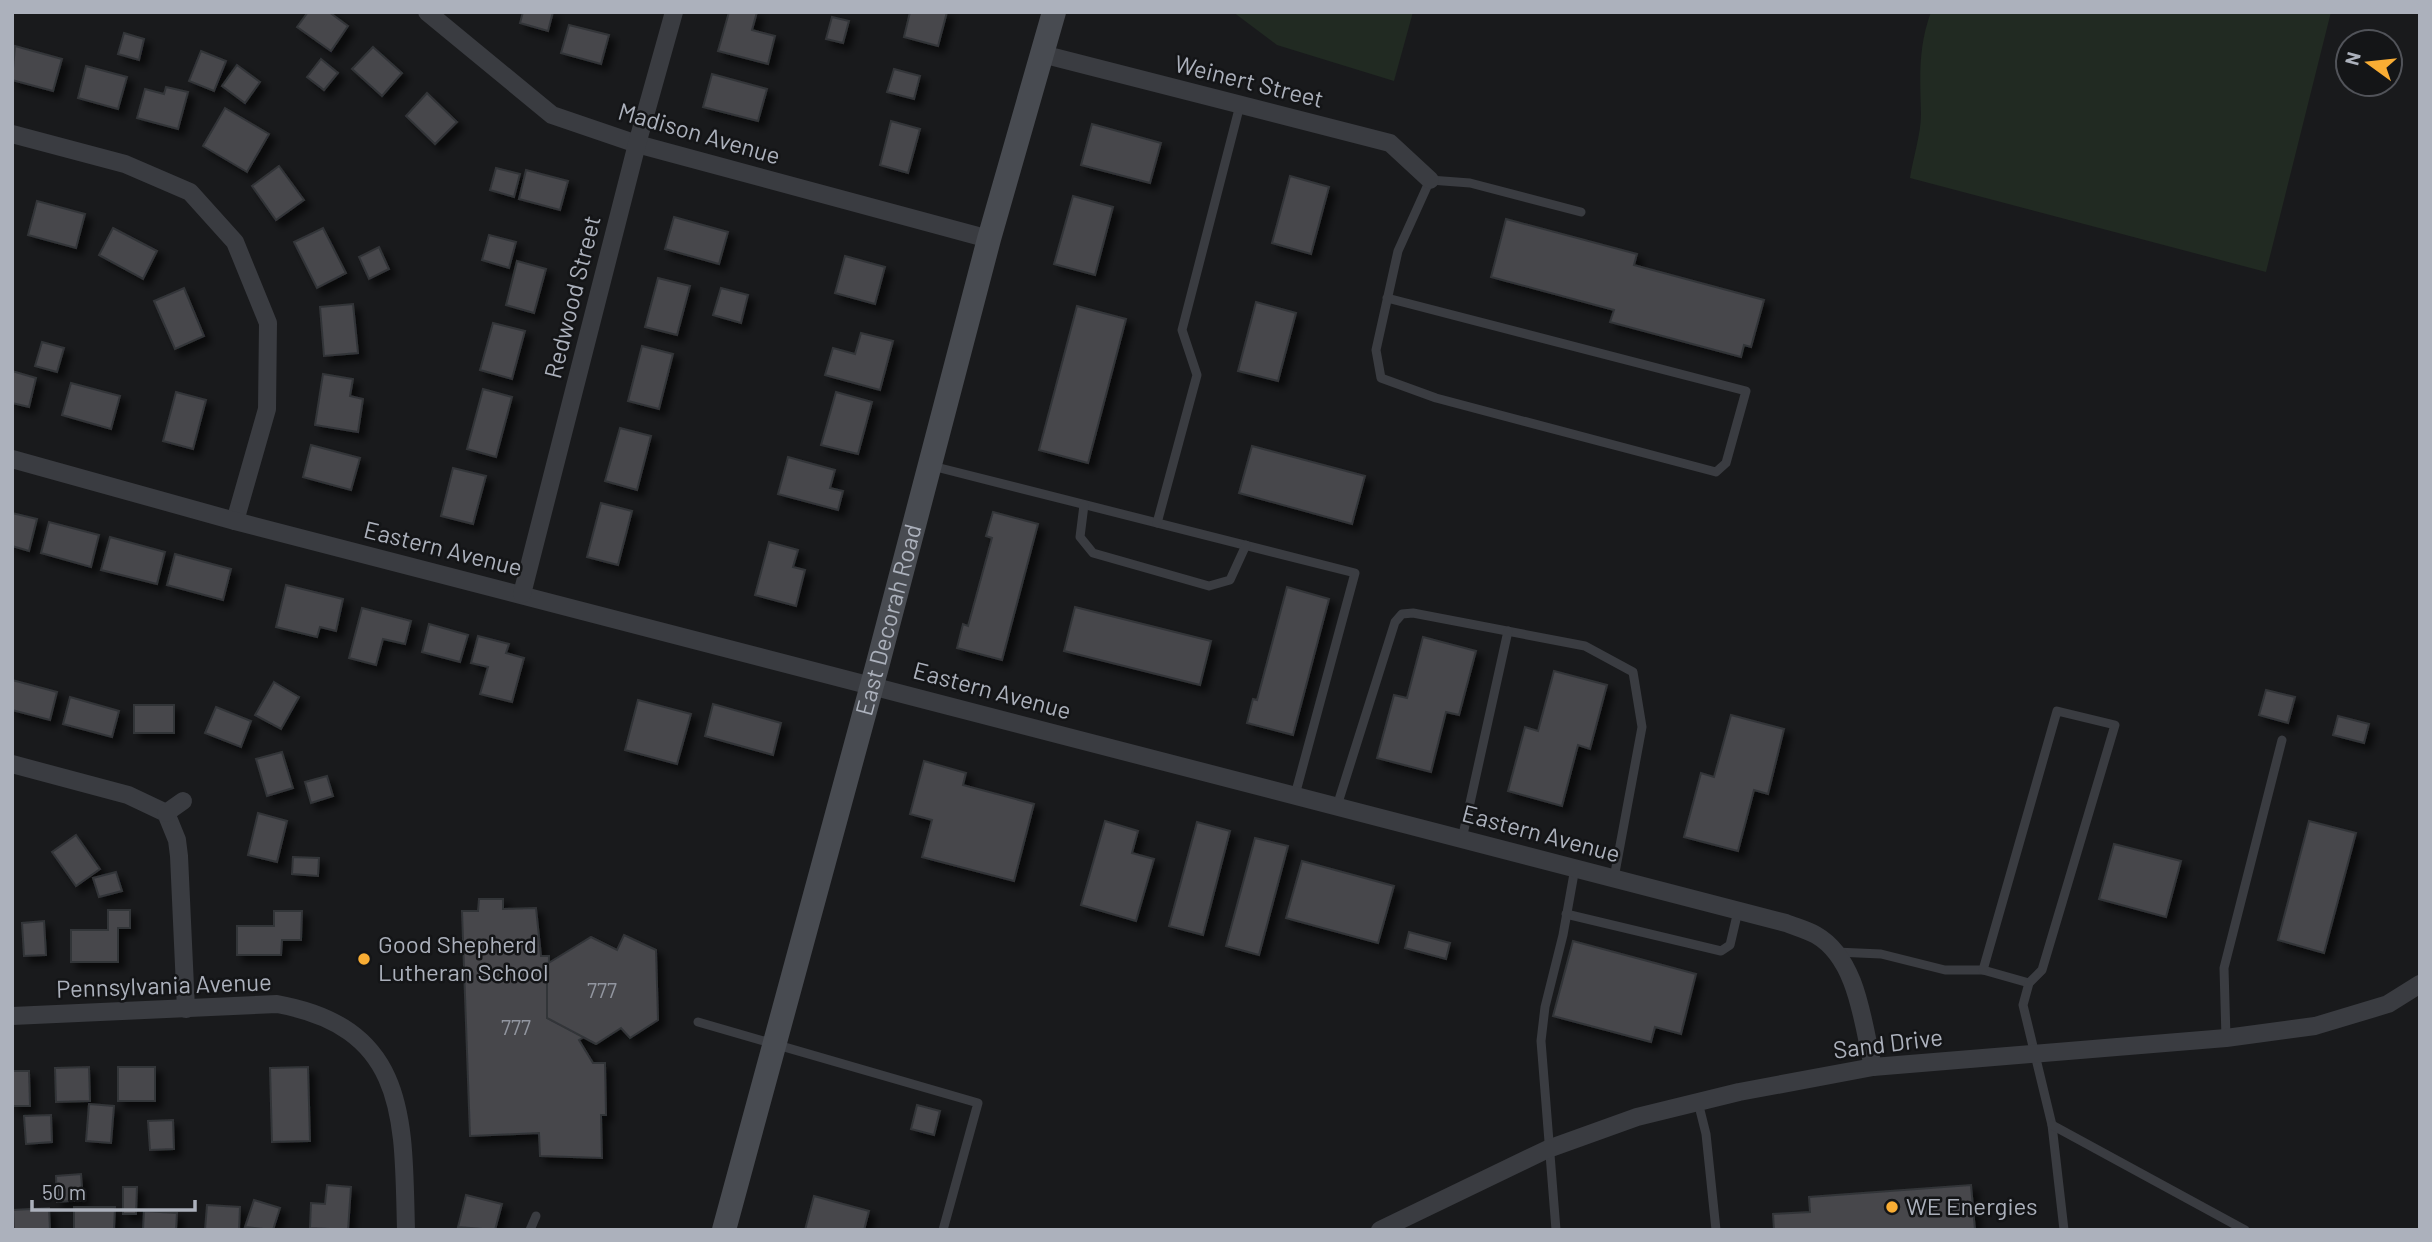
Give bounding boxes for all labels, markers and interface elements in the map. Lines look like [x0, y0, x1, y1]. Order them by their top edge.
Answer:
north arrow [2334, 28, 2404, 98]
street label: Weinert Street [1172, 48, 1327, 113]
text: N [2339, 49, 2365, 68]
street label: Madison Avenue [615, 96, 784, 170]
street label: Redwood Street [537, 212, 606, 381]
street label: Eastern Avenue [361, 514, 526, 581]
street label: East Decorah Road [848, 521, 927, 718]
street label: Eastern Avenue [910, 655, 1074, 725]
street label: Eastern Avenue [1459, 798, 1623, 868]
place label: Good Shepherd Lutheran School [378, 929, 548, 986]
marker: Good Shepherd Lutheran School [356, 951, 372, 967]
street label: Pennsylvania Avenue [56, 966, 272, 1003]
house number: 777 [587, 977, 617, 1002]
house number: 777 [501, 1014, 531, 1039]
street label: Sand Drive [1831, 1021, 1944, 1064]
scale bar [32, 1168, 194, 1212]
text: 50 m [42, 1179, 86, 1204]
place label: WE Energies [1906, 1191, 2038, 1220]
marker: WE Energies [1884, 1199, 1900, 1215]

